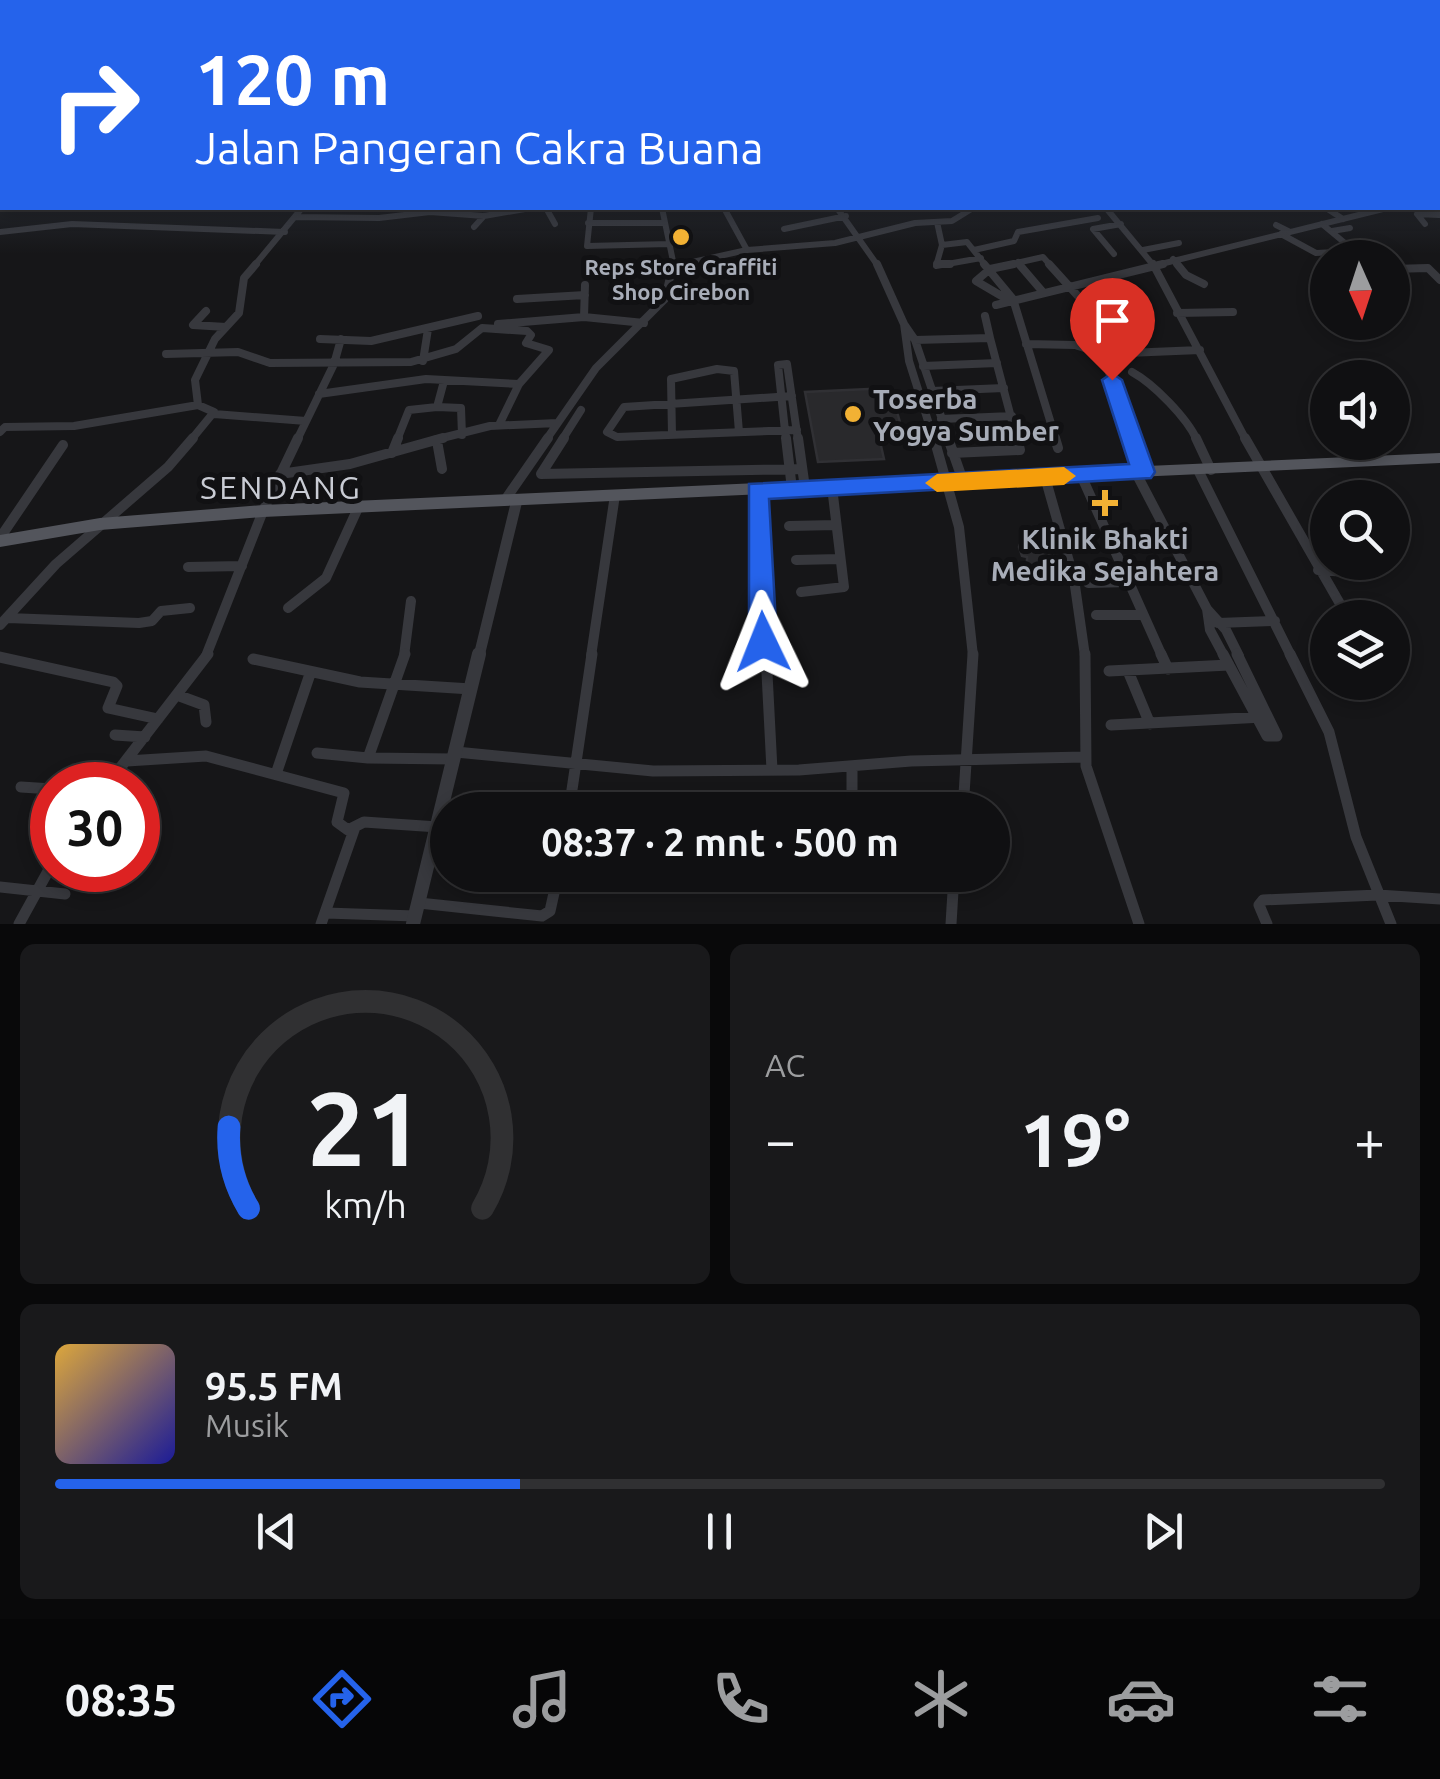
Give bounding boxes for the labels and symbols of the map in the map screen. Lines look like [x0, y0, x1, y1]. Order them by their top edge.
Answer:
marker: Reps Store Graffiti Shop Cirebon [670, 226, 692, 248]
north arrow [1310, 240, 1410, 340]
place label: Reps Store Graffiti Shop Cirebon [585, 254, 777, 304]
pin [1070, 278, 1155, 381]
place label: Toserba Yogya Sumber [873, 383, 1060, 446]
marker: Toserba Yogya Sumber [842, 403, 864, 425]
district label: SENDANG [200, 469, 362, 505]
marker: Klinik Bhakti Medika Sejahtera [1092, 490, 1118, 516]
place label: Klinik Bhakti Medika Sejahtera [991, 523, 1219, 586]
position arrow [711, 590, 815, 694]
speed limit sign: 30 [30, 762, 160, 892]

